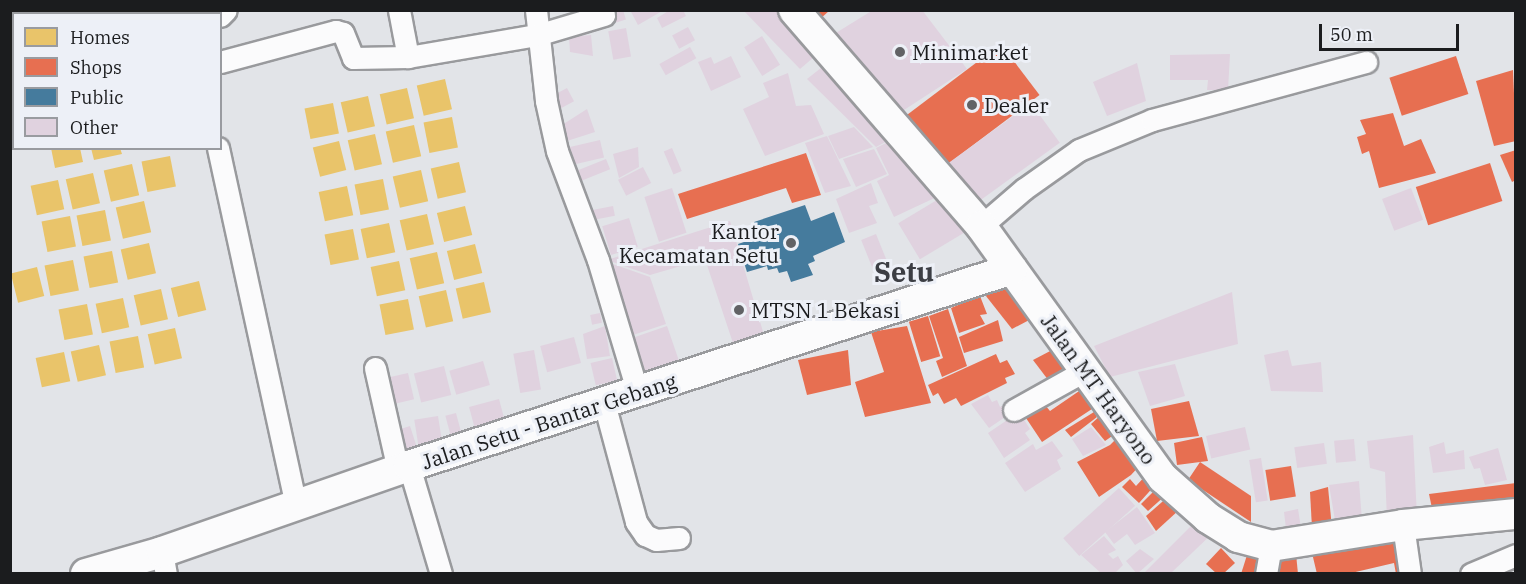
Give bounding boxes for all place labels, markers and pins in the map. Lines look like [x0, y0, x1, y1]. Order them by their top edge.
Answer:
place label: Minimarket [912, 39, 1028, 65]
marker: Minimarket [893, 45, 907, 59]
place label: Dealer [984, 92, 1049, 118]
marker: Dealer [965, 98, 979, 112]
place label: Kantor Kecamatan Setu [619, 218, 779, 268]
marker: Kantor Kecamatan Setu [784, 236, 798, 250]
place label: MTSN 1 Bekasi [751, 297, 900, 323]
marker: MTSN 1 Bekasi [732, 303, 746, 317]

